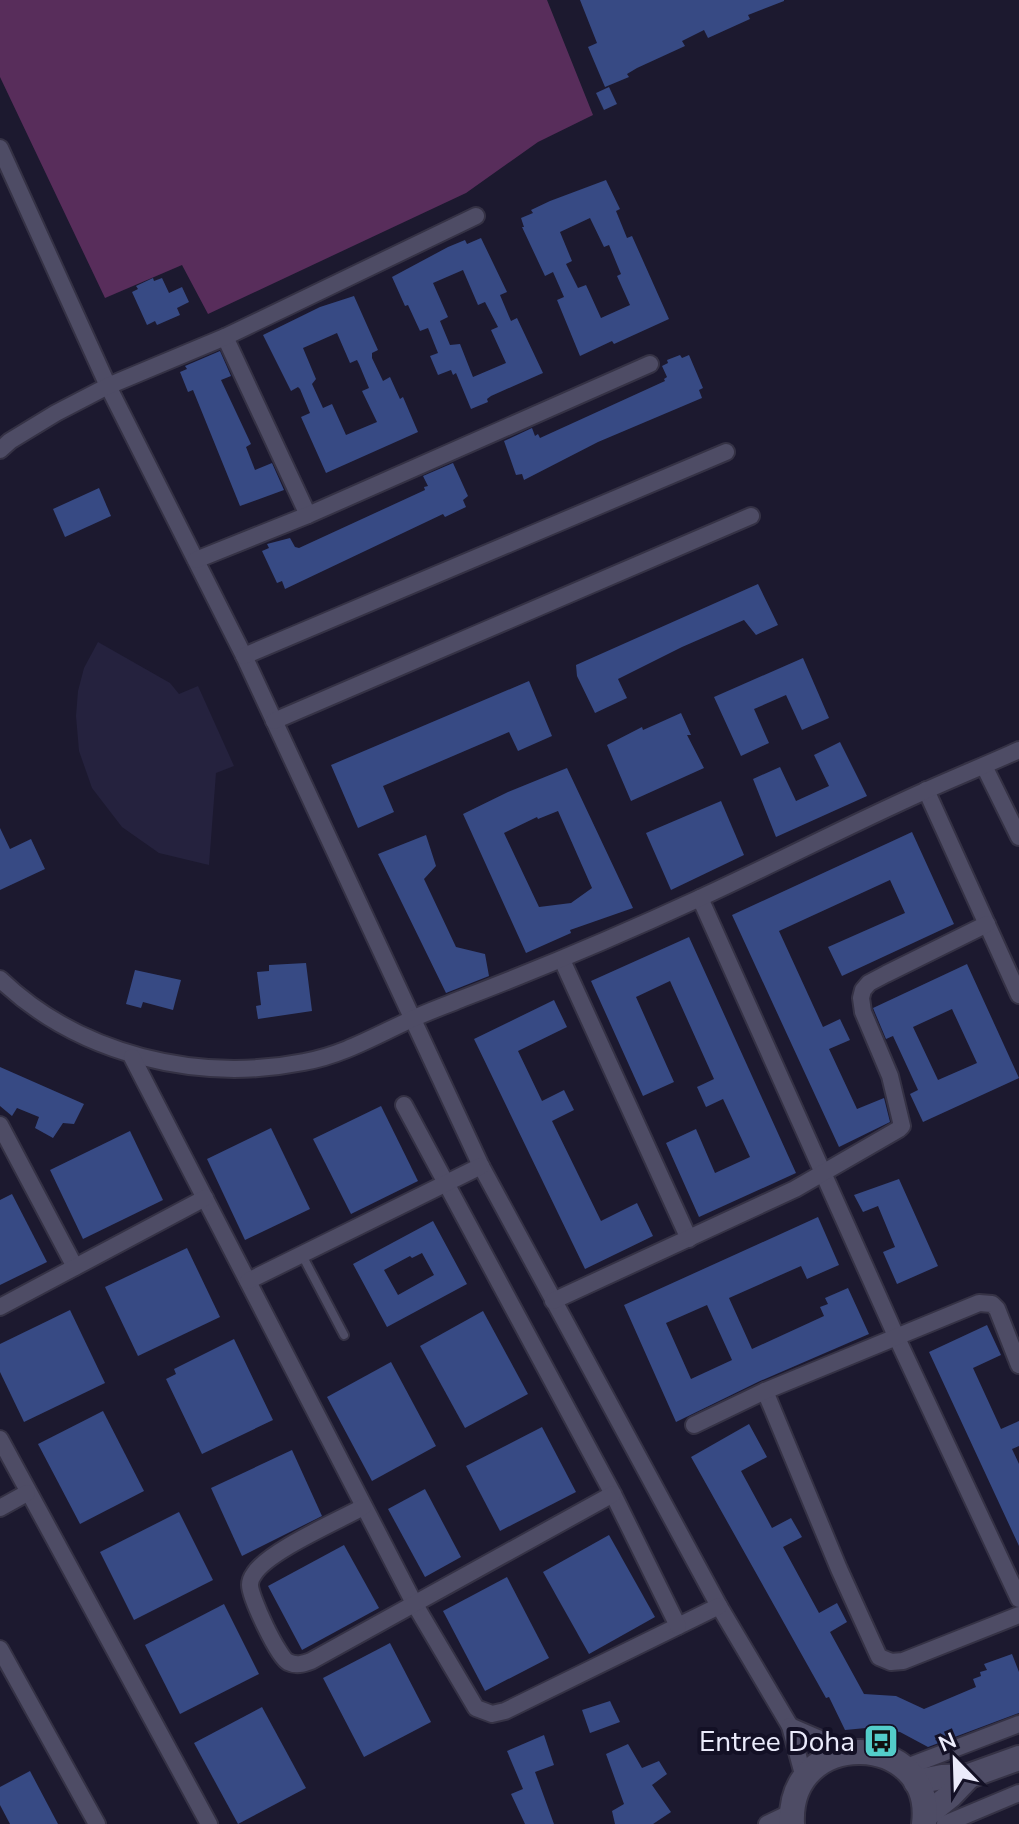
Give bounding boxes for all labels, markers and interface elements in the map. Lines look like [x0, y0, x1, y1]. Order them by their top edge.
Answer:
north arrow [915, 1720, 995, 1800]
bus stop icon: Entree Doha [862, 1722, 900, 1760]
place label: Entree Doha [699, 1723, 855, 1761]
text: N [934, 1725, 961, 1760]

